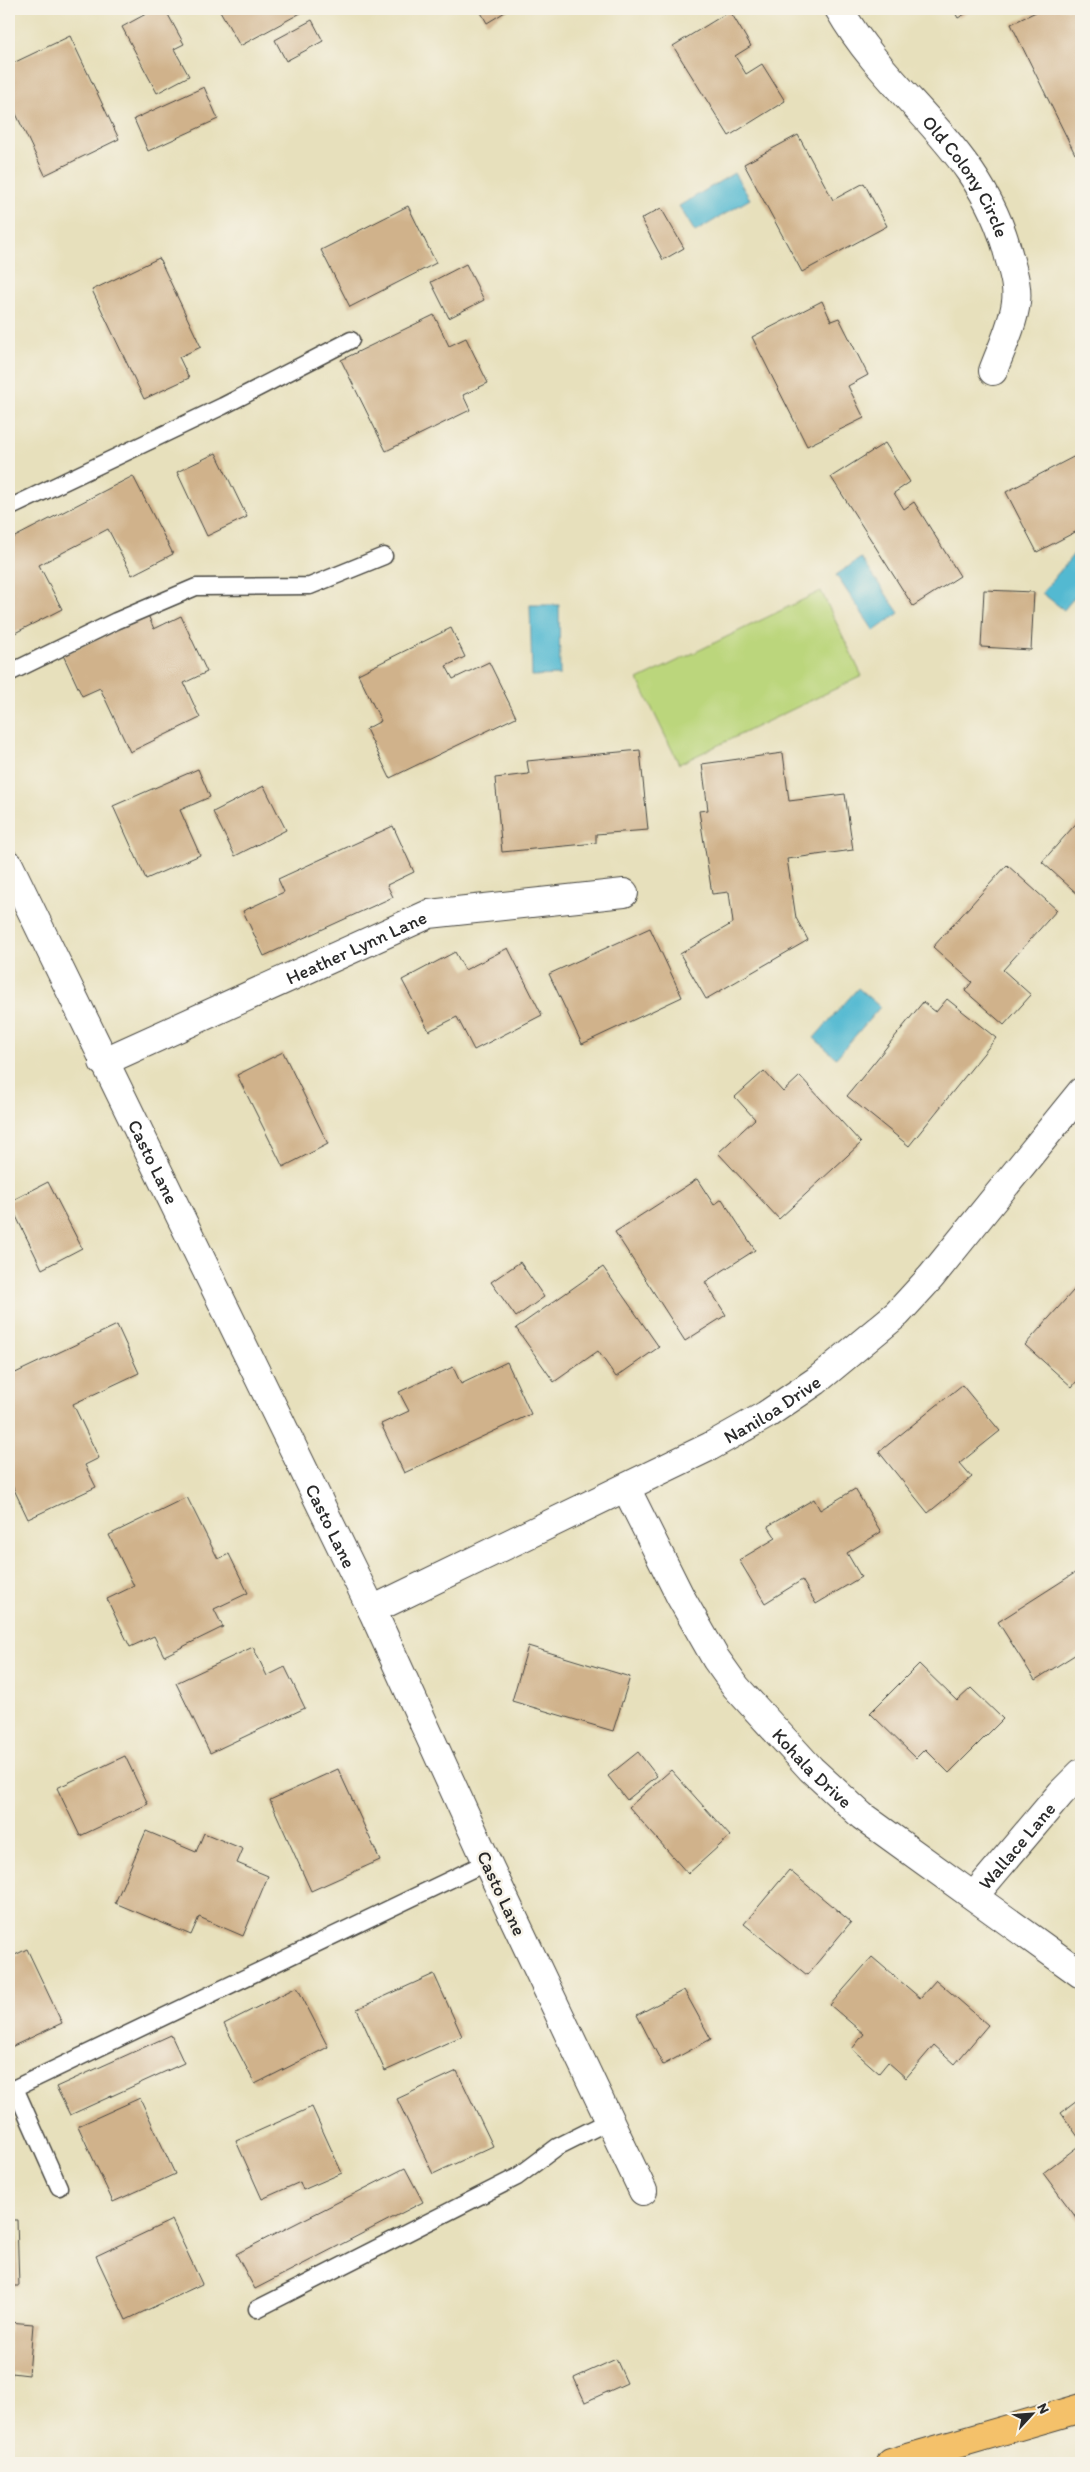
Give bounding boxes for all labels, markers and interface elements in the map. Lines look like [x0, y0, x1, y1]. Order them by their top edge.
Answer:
street label: Old Colony Circle [917, 110, 1014, 241]
street label: Heather Lynn Lane [282, 906, 430, 989]
street label: Casto Lane [123, 1116, 183, 1208]
street label: Naniloa Drive [720, 1370, 825, 1449]
street label: Casto Lane [300, 1480, 361, 1572]
street label: Kohala Drive [767, 1723, 857, 1813]
street label: Wallace Lane [974, 1798, 1060, 1894]
street label: Casto Lane [472, 1847, 531, 1939]
north arrow [1008, 2390, 1058, 2440]
text: N [1034, 2401, 1053, 2416]

